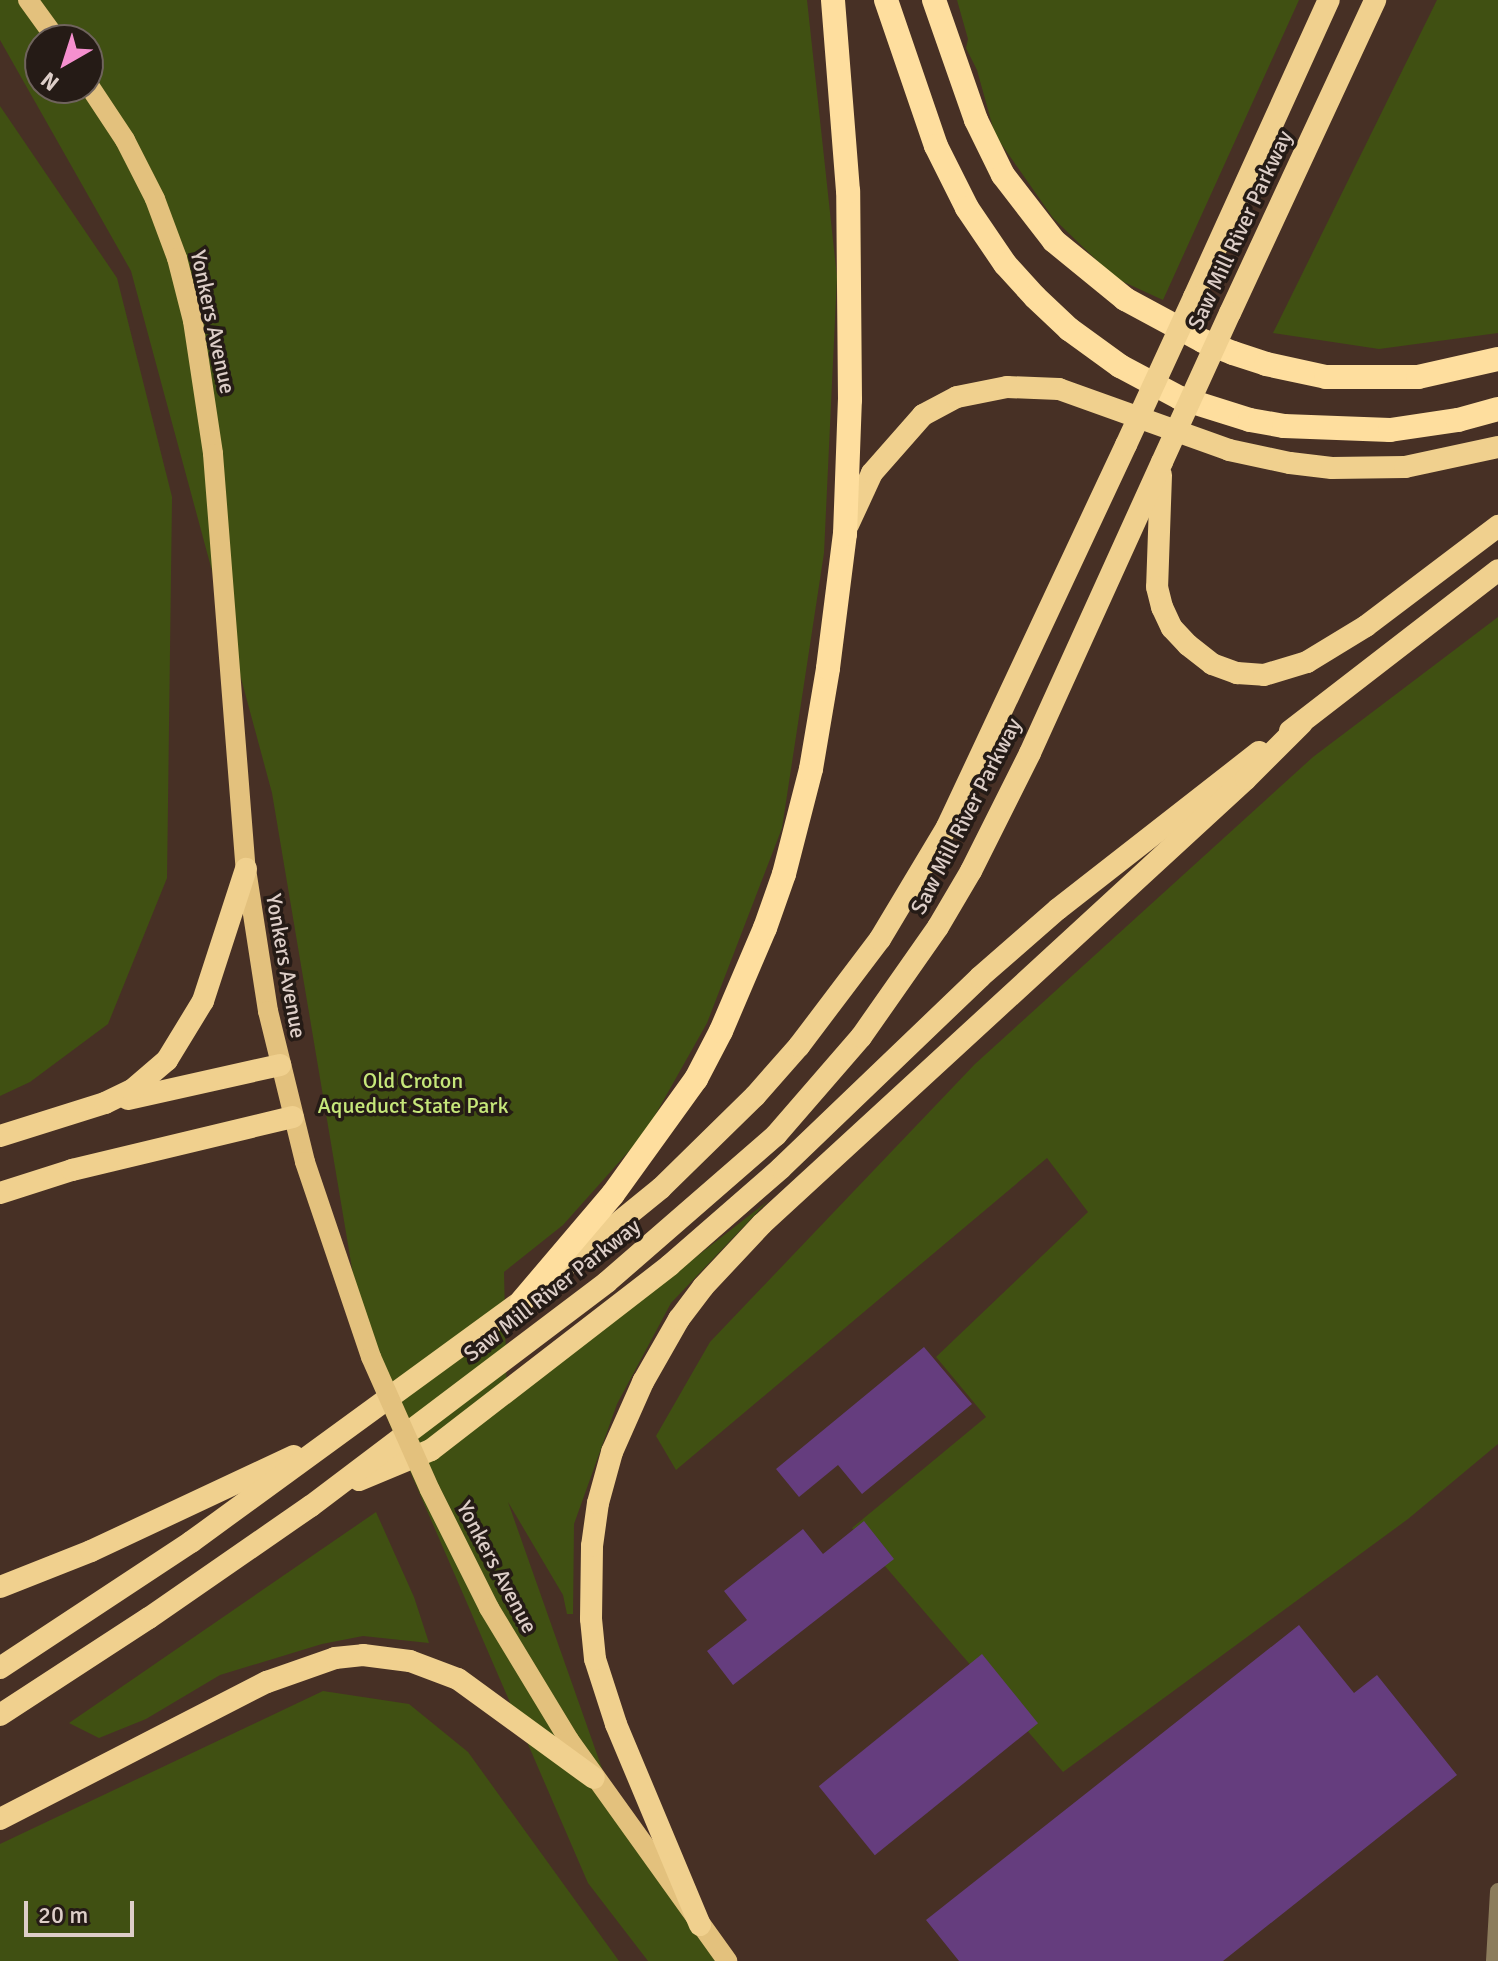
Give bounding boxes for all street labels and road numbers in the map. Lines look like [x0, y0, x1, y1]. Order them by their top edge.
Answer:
street label: Saw Mill River Parkway [1182, 126, 1298, 334]
street label: Yonkers Avenue [185, 248, 241, 396]
street label: Saw Mill River Parkway [905, 713, 1027, 919]
street label: Yonkers Avenue [260, 892, 312, 1040]
street label: Saw Mill River Parkway [458, 1213, 646, 1367]
street label: Yonkers Avenue [451, 1496, 543, 1638]

